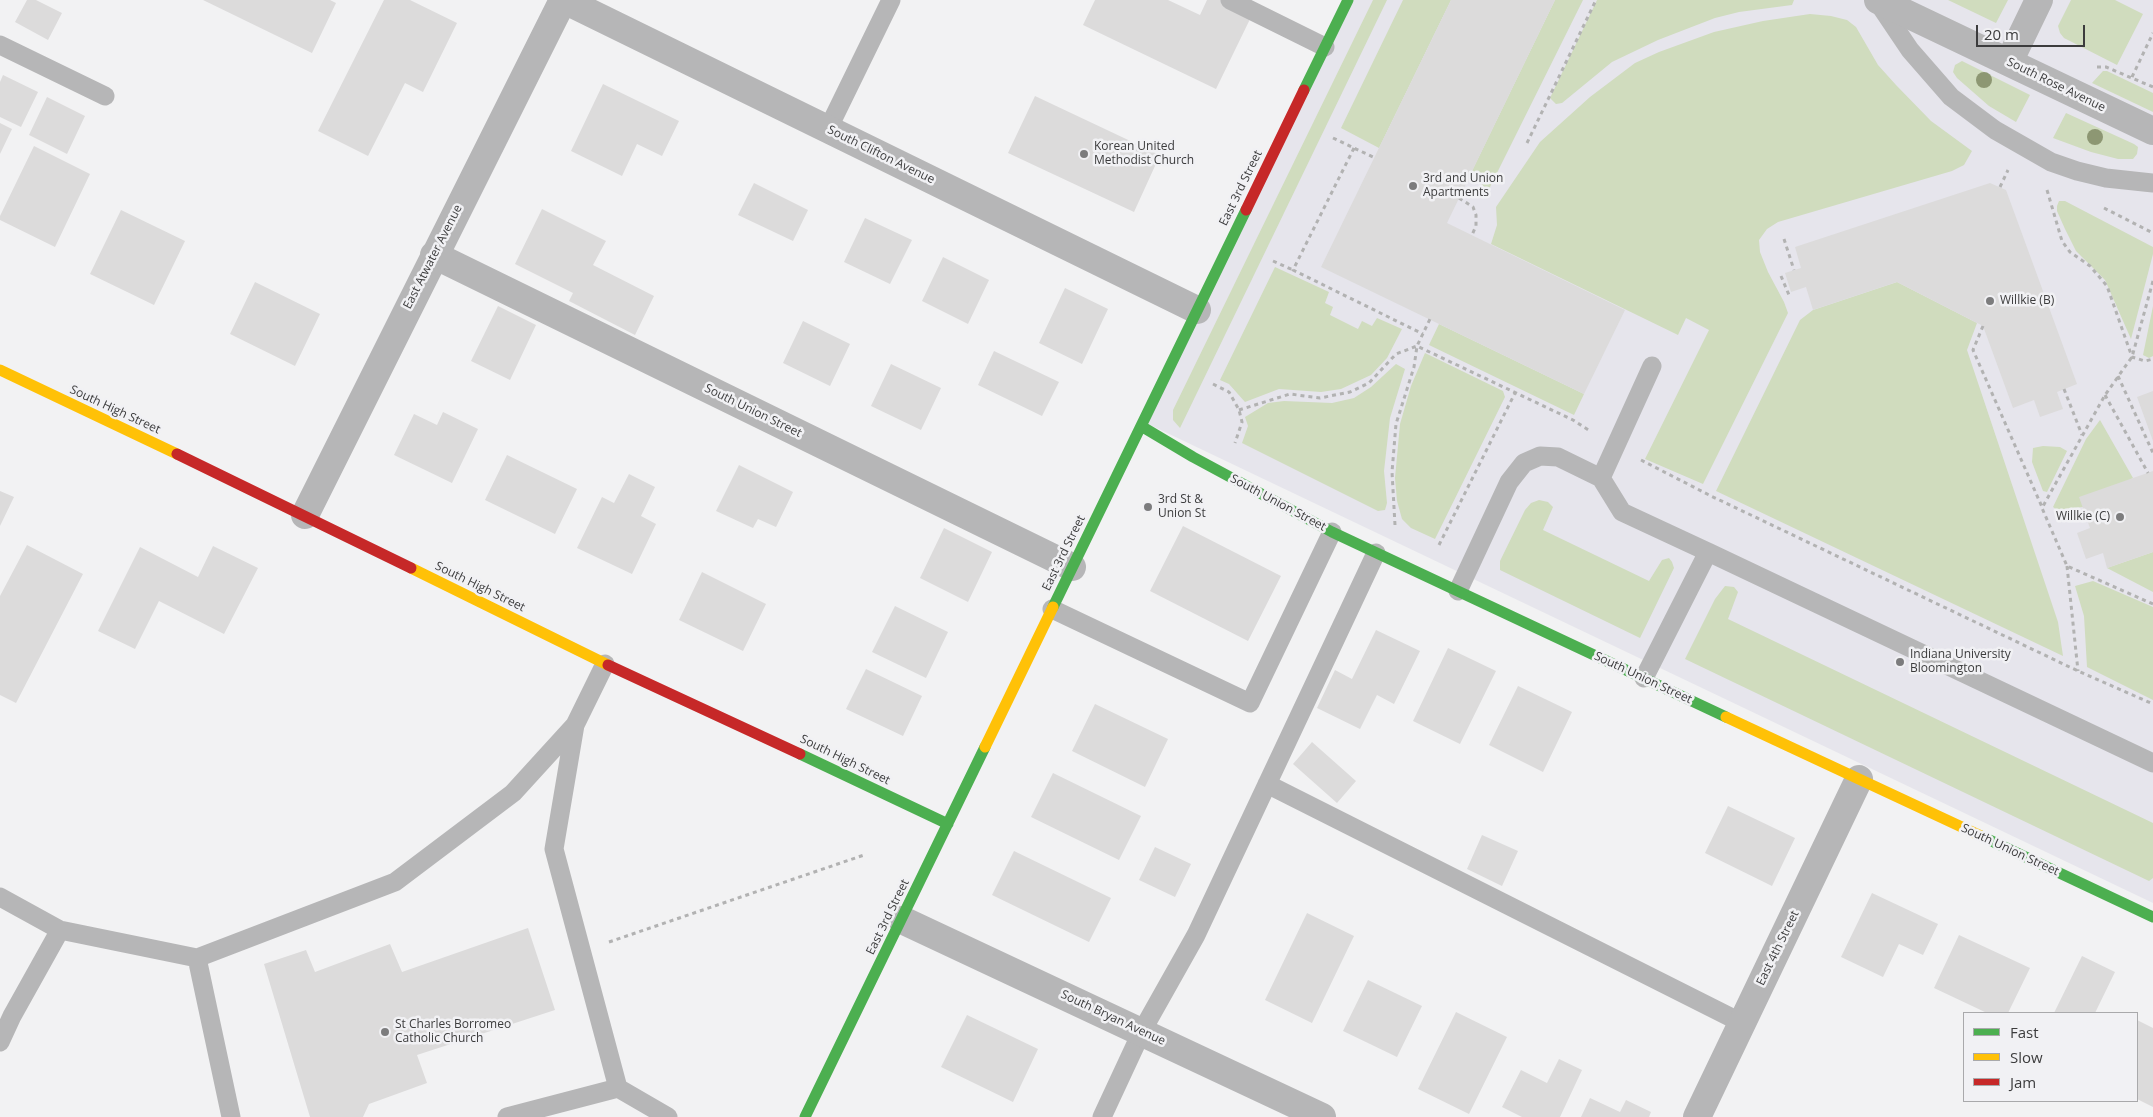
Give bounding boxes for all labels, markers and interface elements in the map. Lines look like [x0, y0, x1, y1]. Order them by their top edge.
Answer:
scale bar [1978, 15, 2087, 47]
text: 20 m [1984, 24, 2019, 44]
street label: South Rose Avenue [2004, 55, 2108, 115]
street label: South Clifton Avenue [825, 123, 937, 187]
place label: Korean United Methodist Church [1094, 140, 1194, 168]
marker: Korean United Methodist Church [1078, 148, 1090, 160]
street label: East 3rd Street [1217, 148, 1265, 228]
place label: 3rd and Union Apartments [1423, 172, 1503, 200]
marker: 3rd and Union Apartments [1407, 180, 1419, 192]
street label: East Atwater Avenue [400, 202, 466, 312]
place label: Willkie (B) [2000, 294, 2054, 308]
marker: Willkie (B) [1984, 295, 1996, 307]
street label: South Union Street [702, 381, 804, 441]
street label: South High Street [67, 383, 163, 437]
street label: South Union Street [1228, 472, 1328, 534]
place label: 3rd St & Union St [1158, 493, 1206, 521]
marker: 3rd St & Union St [1142, 501, 1154, 513]
place label: Willkie (C) [2056, 510, 2110, 524]
marker: Willkie (C) [2114, 511, 2126, 523]
street label: East 3rd Street [1040, 513, 1088, 593]
street label: South High Street [433, 559, 527, 615]
place label: Indiana University Bloomington [1910, 648, 2011, 676]
street label: South Union Street [1592, 649, 1694, 707]
marker: Indiana University Bloomington [1894, 656, 1906, 668]
street label: South High Street [798, 732, 892, 788]
street label: South Union Street [1959, 821, 2061, 879]
street label: East 3rd Street [864, 877, 912, 957]
street label: East 4th Street [1754, 908, 1802, 988]
street label: South Bryan Avenue [1059, 987, 1167, 1049]
legend [1963, 1012, 2138, 1102]
place label: St Charles Borromeo Catholic Church [395, 1018, 511, 1046]
text: Fast [2010, 1022, 2039, 1042]
marker: St Charles Borromeo Catholic Church [379, 1026, 391, 1038]
text: Slow [2010, 1047, 2043, 1067]
text: Jam [2010, 1072, 2036, 1092]

